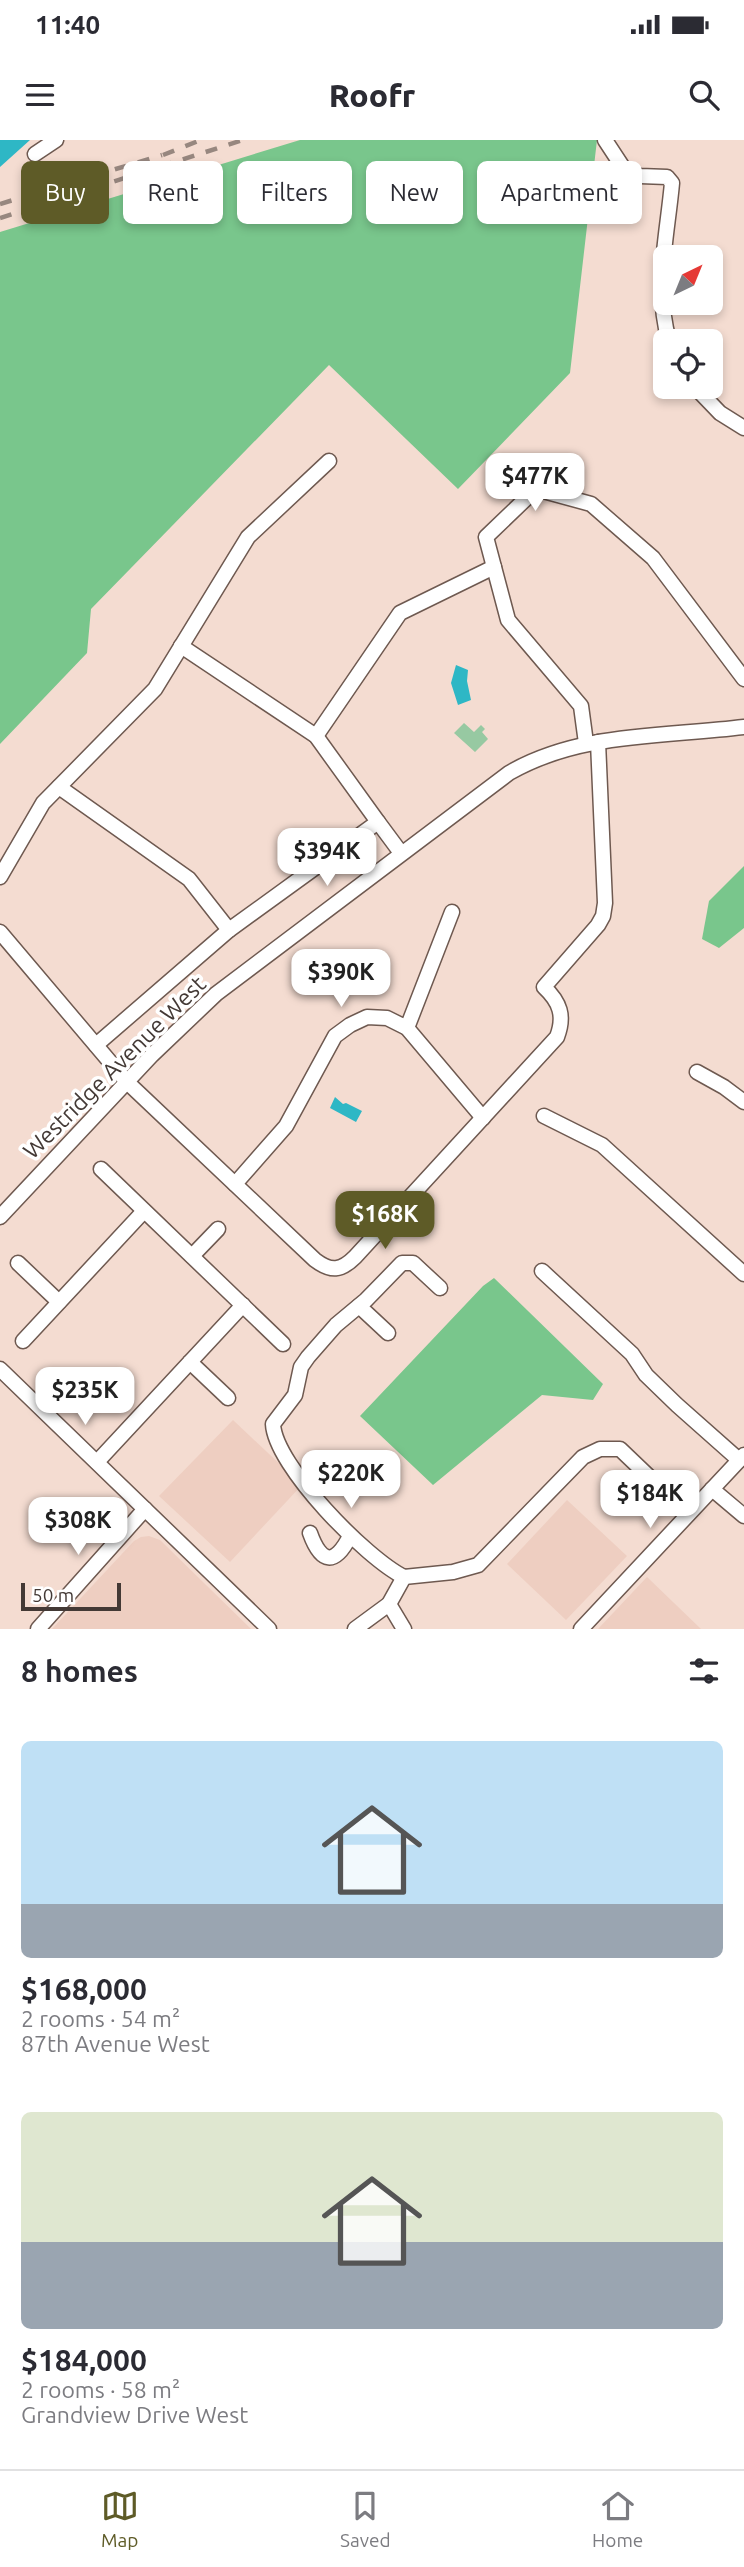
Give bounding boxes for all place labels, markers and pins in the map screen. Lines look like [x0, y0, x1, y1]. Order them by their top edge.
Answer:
pin: $477K [486, 454, 584, 513]
pin: $394K [278, 828, 376, 888]
pin: $390K [292, 950, 390, 1009]
pin: $168K [336, 1192, 434, 1251]
pin: $235K [36, 1368, 134, 1427]
pin: $220K [302, 1450, 400, 1510]
pin: $184K [601, 1470, 699, 1530]
pin: $308K [29, 1498, 127, 1557]

